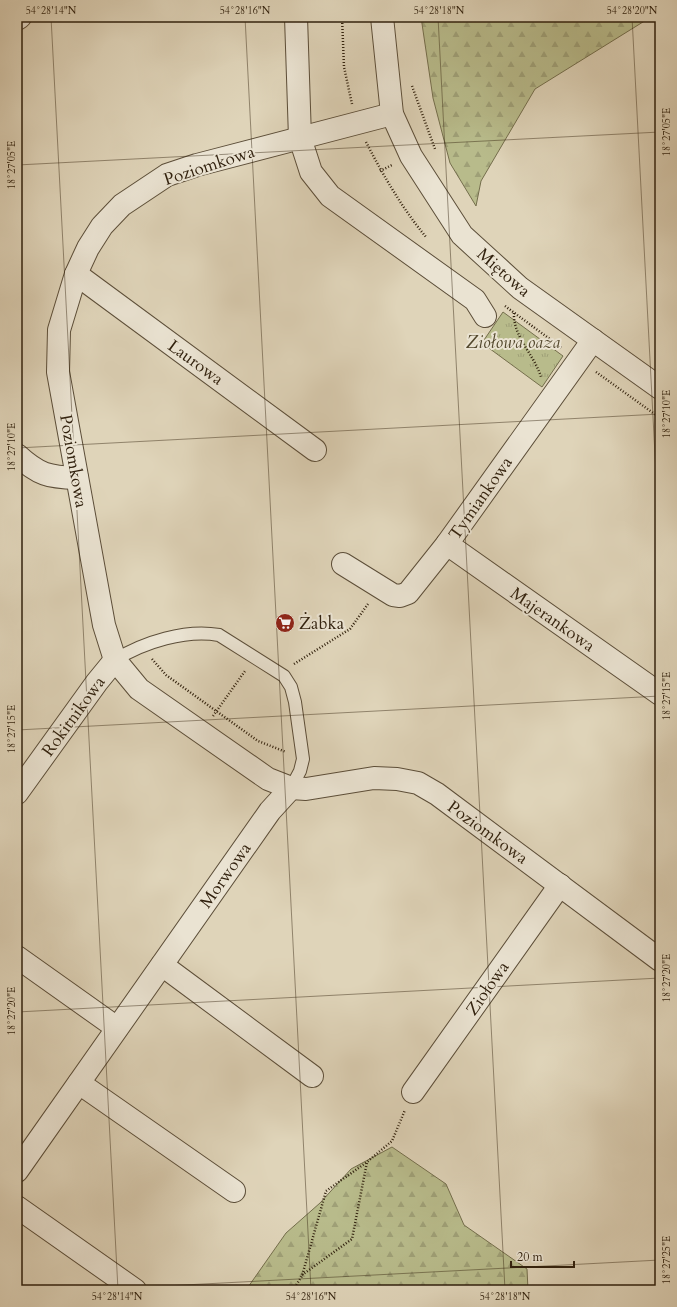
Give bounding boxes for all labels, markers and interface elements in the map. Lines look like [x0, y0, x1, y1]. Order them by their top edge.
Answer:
text: 54°28'14"N [26, 4, 77, 18]
text: 54°28'16"N [220, 4, 271, 18]
text: 54°28'18"N [414, 4, 465, 18]
text: 54°28'20"N [607, 4, 658, 18]
text: 18°27'05"E [660, 108, 674, 156]
street label: Poziomkowa [161, 140, 258, 191]
text: 18°27'05"E [5, 141, 19, 189]
street label: Miętowa [472, 243, 536, 302]
park label: Ziołowa oaza [466, 331, 560, 354]
street label: Laurowa [163, 334, 229, 391]
text: 18°27'10"E [660, 390, 674, 438]
street label: Poziomkowa [54, 413, 93, 510]
text: 18°27'10"E [5, 423, 19, 471]
street label: Tymiankowa [443, 451, 518, 545]
street label: Majerankowa [506, 582, 600, 657]
supermarket icon: Żabka [274, 612, 296, 634]
place label: Żabka [299, 612, 345, 635]
street label: Rokitnikowa [36, 671, 111, 761]
text: 18°27'15"E [660, 672, 674, 720]
text: 18°27'15"E [5, 705, 19, 753]
street label: Poziomkowa [443, 795, 533, 870]
street label: Morwowa [194, 837, 257, 913]
text: 18°27'20"E [660, 954, 674, 1002]
street label: Ziołowa [460, 956, 515, 1020]
text: 18°27'20"E [5, 987, 19, 1035]
text: 18°27'25"E [660, 1236, 674, 1284]
scale bar [511, 1243, 574, 1269]
text: 20 m [517, 1249, 544, 1265]
text: 54°28'14"N [92, 1290, 143, 1304]
text: 54°28'16"N [286, 1290, 337, 1304]
text: 54°28'18"N [480, 1290, 531, 1304]

